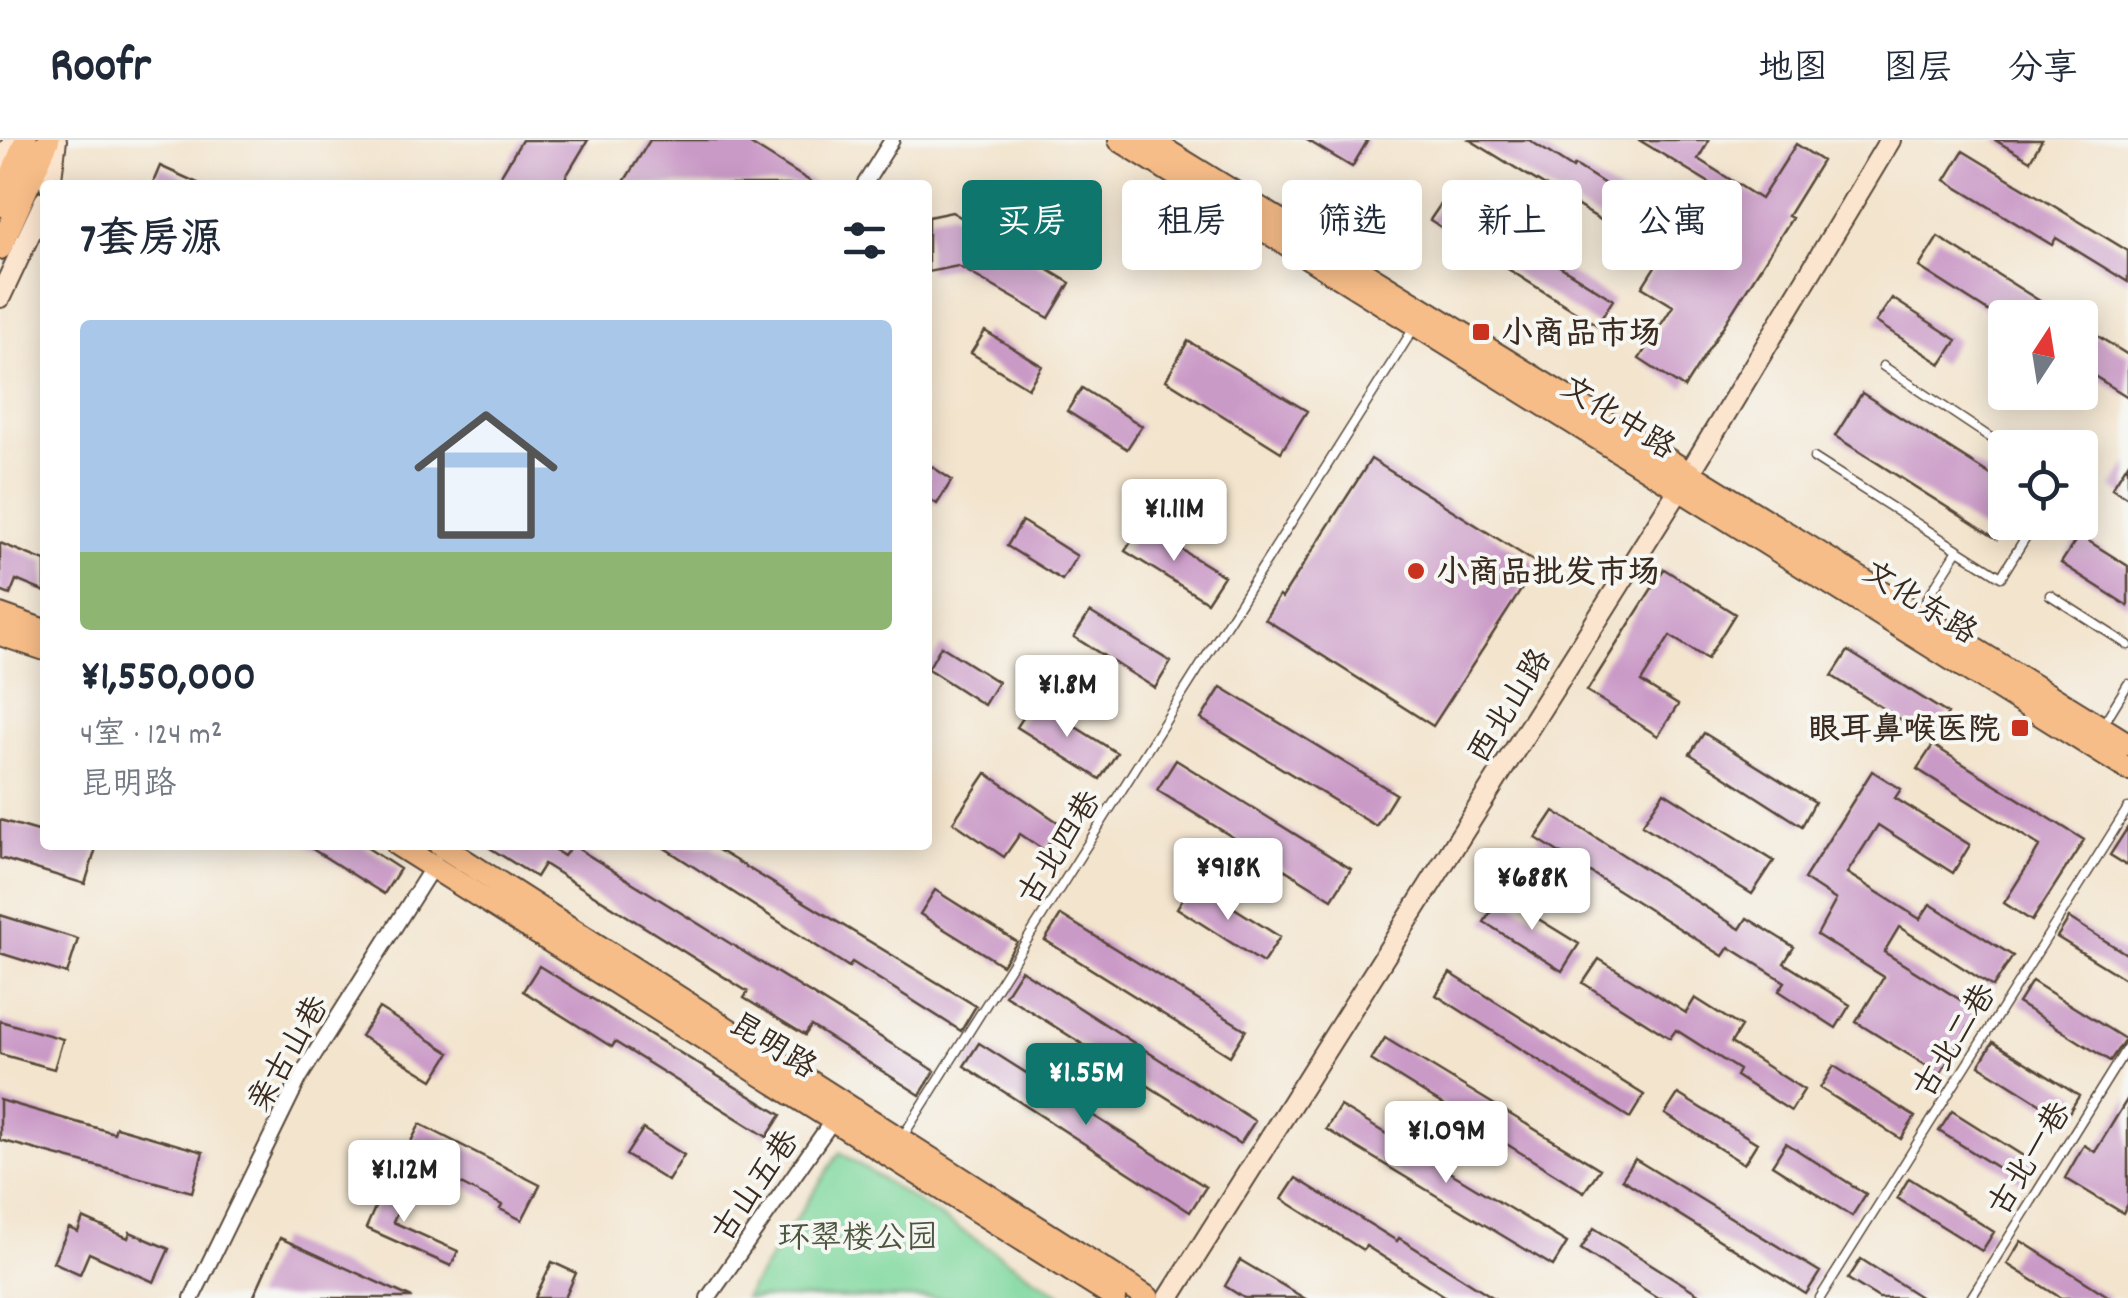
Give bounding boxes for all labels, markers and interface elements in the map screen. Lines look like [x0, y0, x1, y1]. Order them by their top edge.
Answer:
text: Roofr [50, 35, 151, 104]
text: 地图 [1758, 46, 1828, 96]
text: 图层 [1883, 46, 1953, 96]
text: 分享 [2008, 46, 2078, 96]
chip: 买房 [962, 180, 1102, 270]
chip: 租房 [1122, 180, 1262, 270]
chip: 筛选 [1282, 180, 1422, 270]
chip: 新上 [1442, 180, 1582, 270]
chip: 公寓 [1602, 180, 1742, 270]
text: 7套房源 [80, 213, 222, 273]
icon: filters [837, 213, 892, 268]
north arrow [1988, 300, 2098, 410]
map controls [1988, 300, 2098, 540]
place label: 小商品市场 [1501, 314, 1661, 360]
marker: 小商品市场 [1470, 321, 1492, 343]
street label: 文化中路 [1550, 367, 1683, 474]
icon: home [396, 385, 576, 565]
button: locate [1988, 430, 2098, 540]
pin: ¥1.11M [1093, 479, 1255, 564]
text: ¥1.11M [1144, 488, 1204, 534]
street label: 文化东路 [1852, 552, 1985, 659]
place label: 小商品批发市场 [1436, 553, 1660, 599]
marker: 小商品批发市场 [1405, 560, 1427, 582]
street label: 西北山路 [1459, 641, 1566, 774]
text: ¥1,550,000 [80, 650, 256, 710]
pin: ¥1.8M [997, 655, 1137, 740]
text: ¥1.8M [1037, 664, 1097, 710]
place label: 眼耳鼻喉医院 [1808, 710, 2000, 756]
text: 4室 · 124 m² [80, 714, 223, 760]
marker: 眼耳鼻喉医院 [2009, 717, 2031, 739]
text: 昆明路 [80, 764, 176, 810]
street label: 古北四巷 [1009, 783, 1116, 916]
pin: ¥918K [1158, 838, 1298, 923]
text: ¥918K [1196, 847, 1260, 893]
pin: ¥688K [1462, 848, 1602, 933]
text: ¥688K [1496, 857, 1568, 903]
street label: 古北二巷 [1904, 976, 2011, 1109]
street label: 亲古山巷 [239, 989, 343, 1122]
street label: 昆明路 [718, 1003, 824, 1093]
pin: ¥1.55M [1005, 1043, 1167, 1128]
text: ¥1.55M [1048, 1052, 1124, 1098]
street label: 古北一巷 [1979, 1094, 2086, 1227]
pin: ¥1.09M [1365, 1101, 1527, 1186]
text: ¥1.09M [1407, 1110, 1485, 1156]
street label: 古山五巷 [703, 1122, 814, 1253]
pin: ¥1.12M [323, 1140, 485, 1225]
text: ¥1.12M [370, 1149, 438, 1195]
park label: 环翠楼公园 [778, 1218, 938, 1264]

